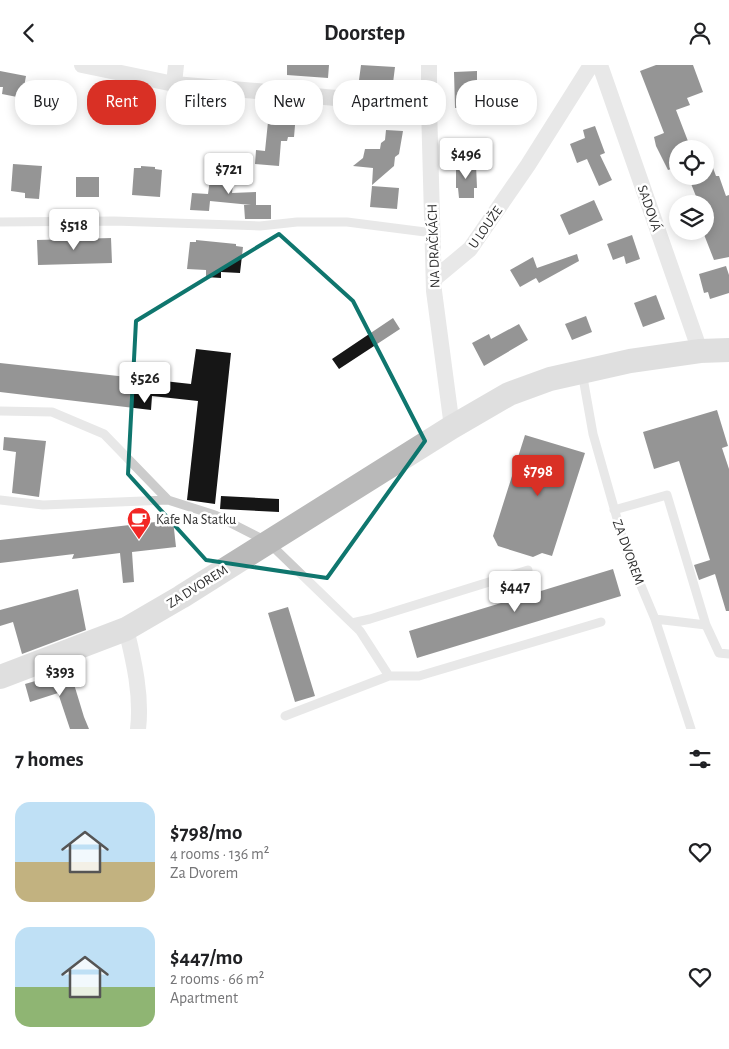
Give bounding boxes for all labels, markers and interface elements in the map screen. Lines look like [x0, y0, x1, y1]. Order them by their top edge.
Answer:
icon: back [15, 19, 43, 47]
icon: person [686, 19, 714, 47]
text: Doorstep [324, 22, 405, 44]
chip: Buy [15, 80, 77, 125]
chip: Rent [87, 80, 156, 125]
chip: Filters [166, 80, 245, 125]
chip: New [255, 80, 323, 125]
chip: Apartment [333, 80, 446, 125]
chip: House [456, 80, 537, 125]
pin: $496 [436, 137, 496, 180]
map controls [669, 140, 714, 240]
button: locate [669, 140, 714, 185]
text: $496 [451, 146, 481, 162]
pin: $721 [199, 153, 259, 195]
text: $721 [215, 161, 243, 177]
street label: SADOVÁ [635, 182, 666, 233]
button: layers [669, 195, 714, 240]
street label: U LOUŽE [465, 202, 506, 251]
street label: NA DRAČKÁCH [423, 204, 442, 288]
pin: $518 [44, 209, 104, 251]
text: $518 [60, 217, 88, 233]
pin: $526 [115, 361, 175, 404]
text: $526 [130, 370, 160, 386]
pin: $798 [508, 455, 568, 497]
text: $798 [523, 463, 553, 479]
cafe icon: Kafe Na Statku [126, 506, 152, 540]
place label: Kafe Na Statku [156, 513, 236, 527]
street label: ZA DVOREM [610, 518, 646, 587]
street label: ZA DVOREM [165, 563, 230, 611]
pin: $447 [485, 571, 545, 613]
text: $447 [500, 579, 530, 595]
pin: $393 [30, 655, 90, 697]
text: $393 [46, 663, 74, 679]
icon: filters [686, 745, 714, 773]
text: 7 homes [15, 749, 84, 770]
icon: home [55, 822, 115, 882]
text: $798/mo [170, 822, 242, 843]
icon: heart [686, 838, 714, 866]
text: 4 rooms · 136 m² [170, 846, 269, 862]
text: Za Dvorem [170, 865, 238, 881]
icon: home [55, 947, 115, 1007]
text: $447/mo [170, 947, 243, 968]
icon: heart [686, 963, 714, 991]
text: 2 rooms · 66 m² [170, 971, 264, 987]
text: Apartment [170, 990, 238, 1006]

